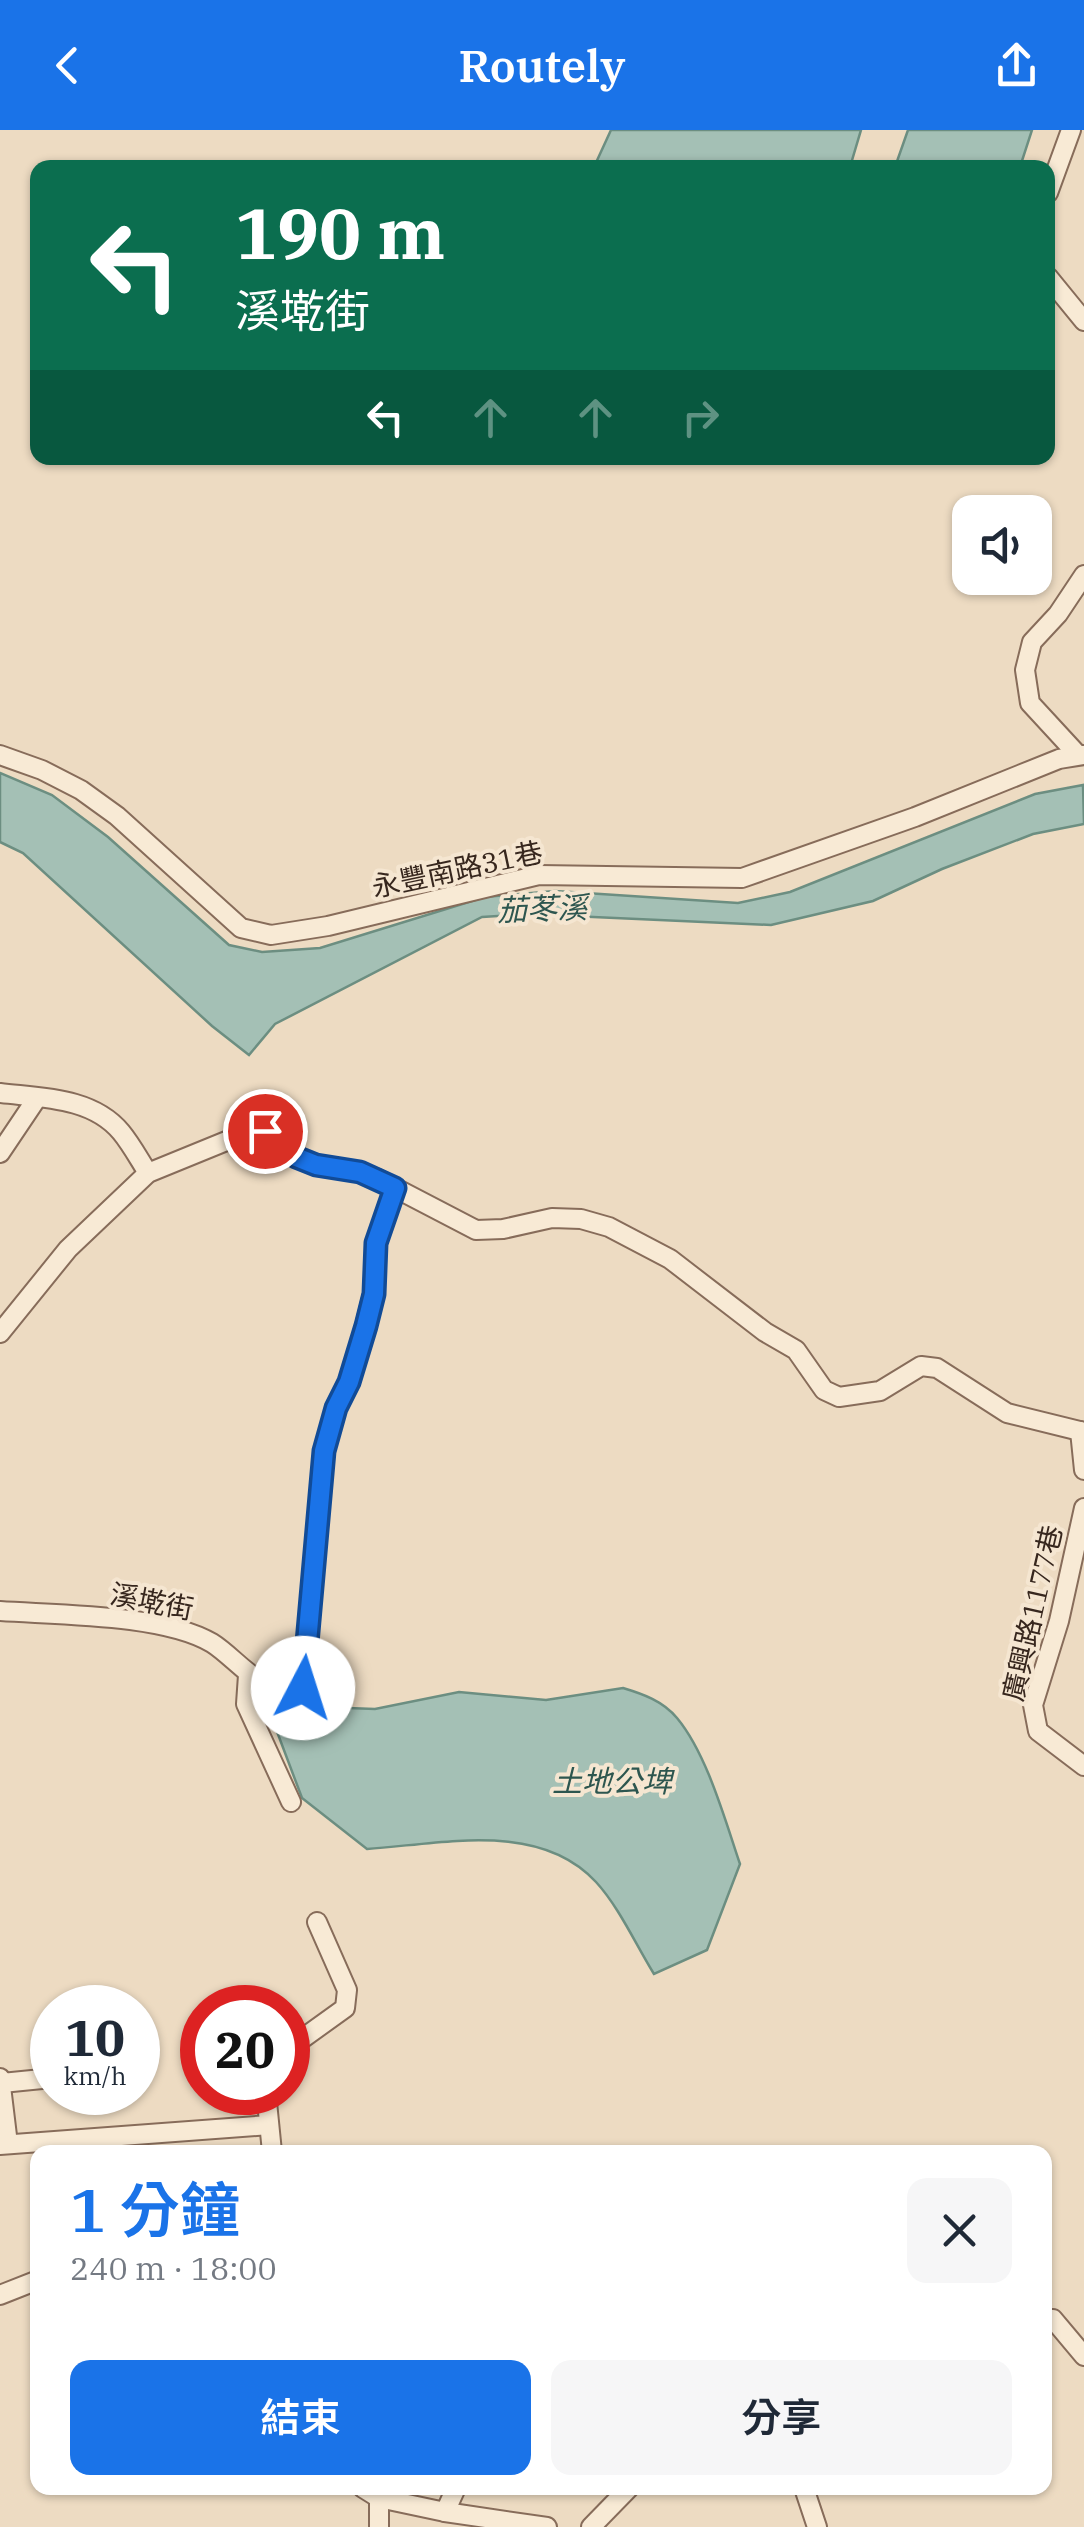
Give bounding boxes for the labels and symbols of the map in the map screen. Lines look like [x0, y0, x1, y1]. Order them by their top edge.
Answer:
street label: 永豐南路31巷 [368, 833, 546, 905]
water label: 茄苳溪 [496, 887, 592, 929]
pin [223, 1089, 308, 1174]
street label: 廣興路1177巷 [994, 1522, 1070, 1704]
street label: 溪墘街 [107, 1575, 197, 1627]
position arrow [251, 1636, 355, 1740]
water label: 土地公埤 [552, 1761, 675, 1800]
speed limit sign: 20 [180, 1985, 310, 2115]

